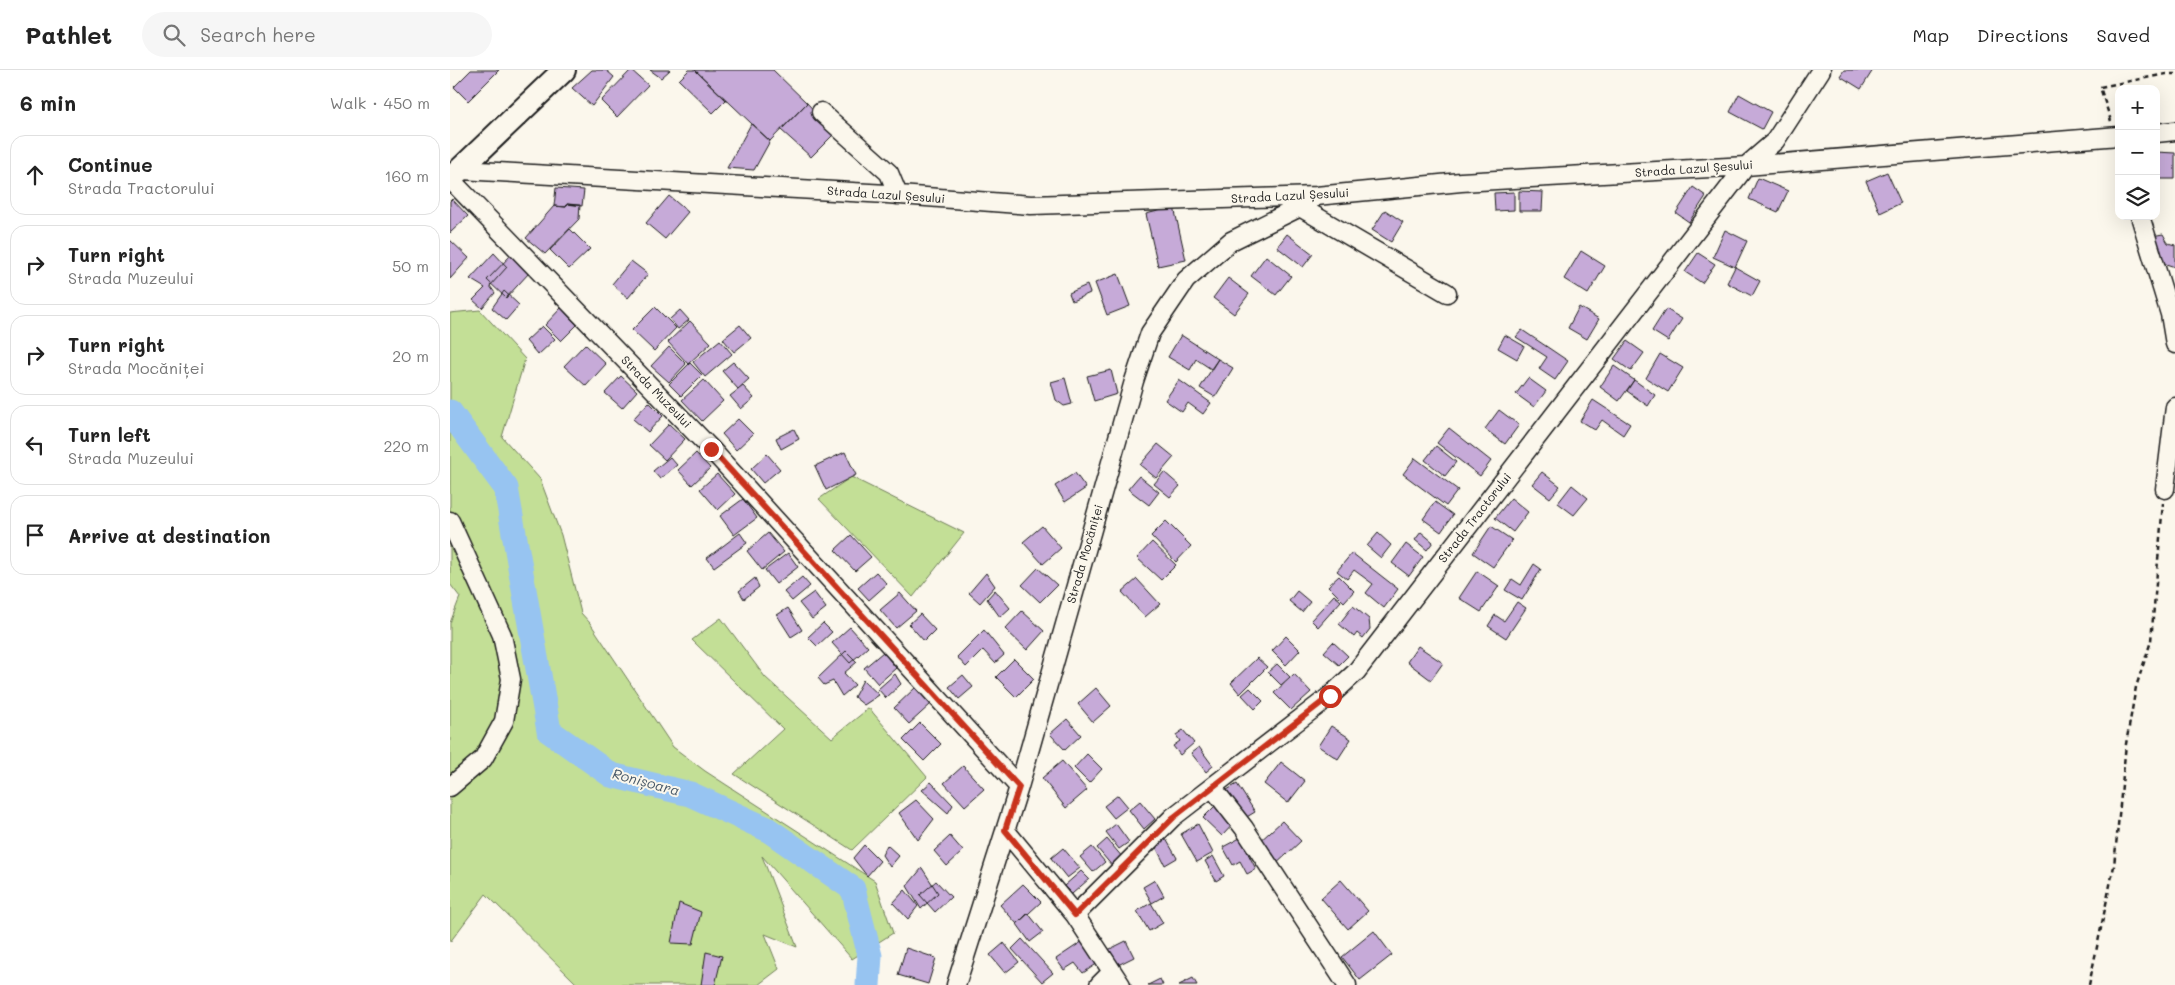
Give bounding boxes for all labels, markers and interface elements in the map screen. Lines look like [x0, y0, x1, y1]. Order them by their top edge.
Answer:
search box [142, 12, 492, 57]
text: Pathlet [25, 19, 112, 50]
icon: search [160, 21, 188, 49]
text: Search here [200, 22, 316, 47]
text: Map [1912, 23, 1949, 47]
text: Directions [1977, 23, 2069, 47]
text: Saved [2097, 23, 2150, 47]
map controls [2115, 85, 2160, 220]
button: + [2115, 85, 2160, 130]
text: 6 min [20, 89, 76, 116]
text: Walk · 450 m [330, 92, 430, 113]
button: − [2115, 130, 2160, 175]
text: Continue [68, 152, 153, 177]
street label: Strada Lazul Șesului [1634, 156, 1754, 181]
icon: ahead [21, 161, 49, 189]
text: 160 m [384, 165, 429, 186]
button: layers [2115, 175, 2160, 220]
text: Strada Tractorului [68, 177, 215, 198]
street label: Strada Lazul Șesului [826, 182, 946, 207]
street label: Strada Lazul Șesului [1231, 184, 1349, 207]
text: Turn right [68, 242, 165, 267]
icon: right [21, 251, 49, 279]
text: 50 m [392, 255, 429, 276]
text: Strada Muzeului [68, 267, 194, 288]
text: Turn right [68, 332, 165, 357]
icon: right [21, 341, 49, 369]
text: 20 m [392, 345, 429, 366]
street label: Strada Muzeului [618, 352, 695, 431]
text: Strada Mocăniței [68, 357, 205, 378]
text: Turn left [68, 422, 151, 447]
icon: left [21, 431, 49, 459]
text: 220 m [383, 435, 429, 456]
route end [700, 438, 723, 461]
text: Strada Muzeului [68, 447, 194, 468]
street label: Strada Tractorului [1434, 469, 1514, 566]
street label: Strada Mocăniței [1062, 502, 1106, 605]
icon: arrive [21, 521, 49, 549]
text: Arrive at destination [68, 523, 271, 548]
route start [1319, 685, 1342, 708]
water label: Ronișoara [610, 763, 682, 800]

